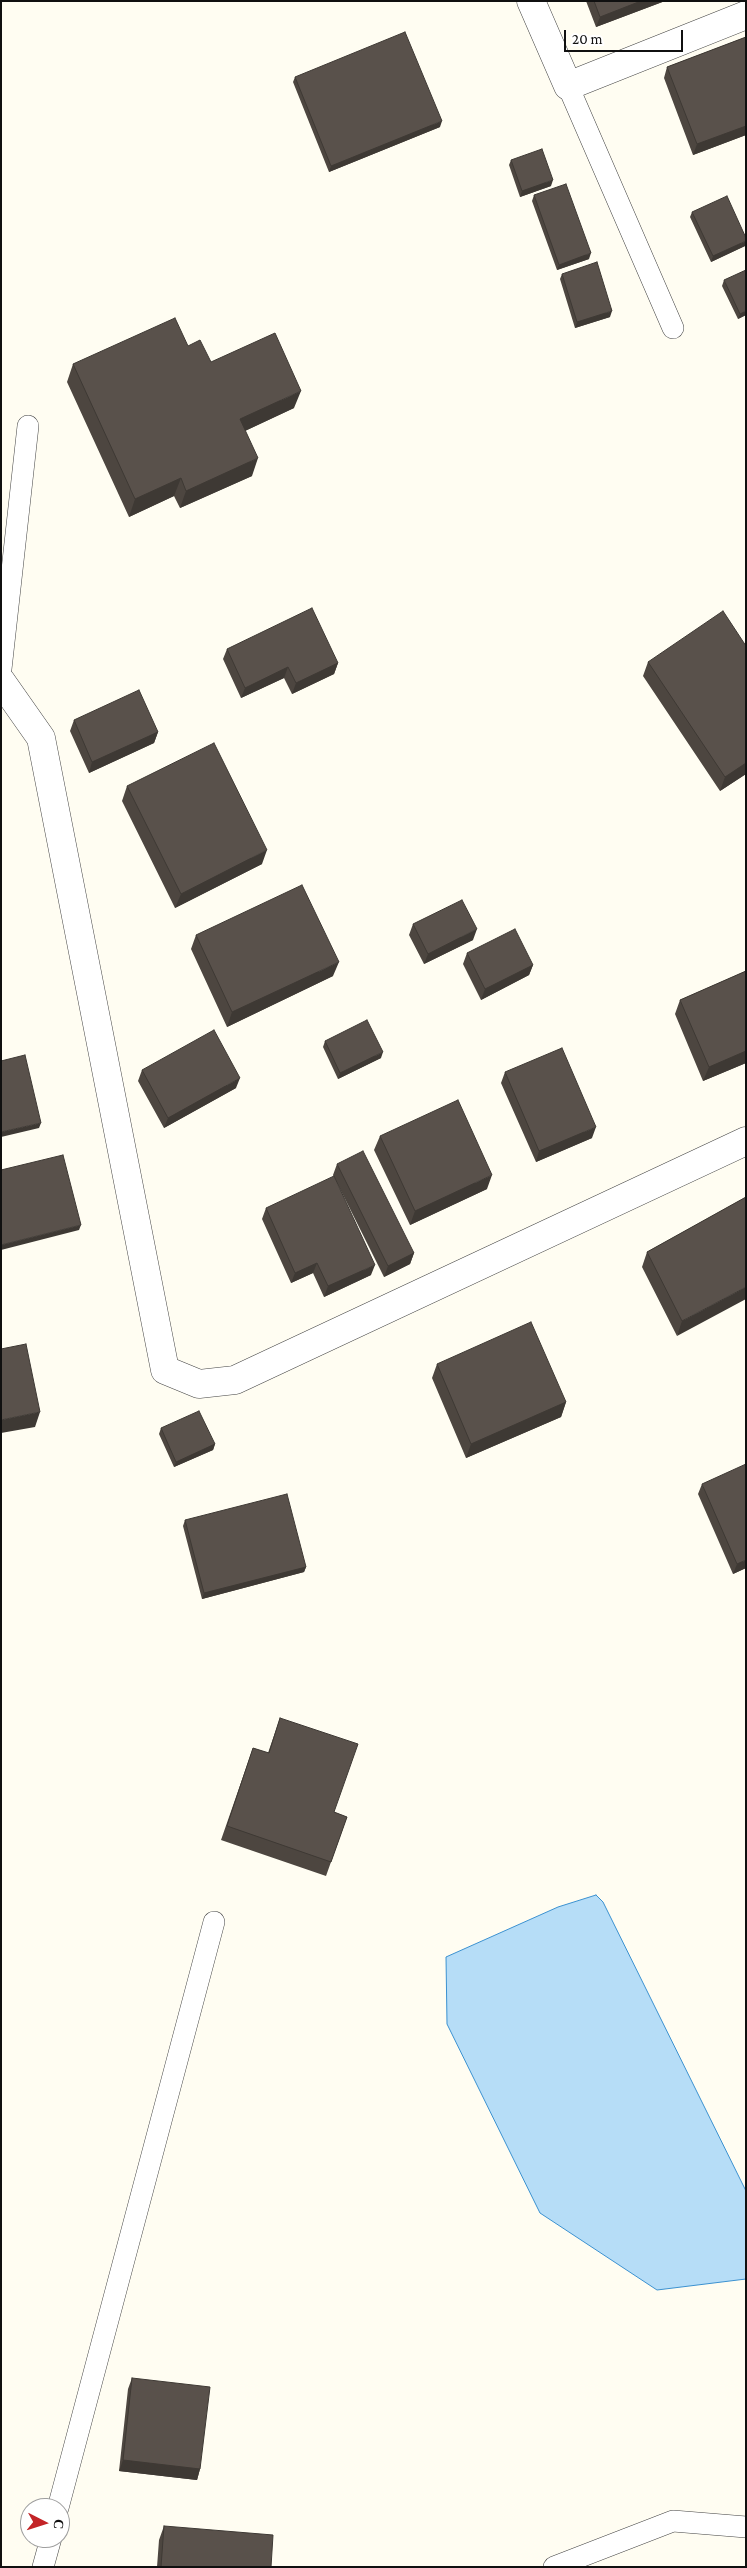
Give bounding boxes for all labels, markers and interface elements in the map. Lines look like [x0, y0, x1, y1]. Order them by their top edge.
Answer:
scale bar [567, 20, 686, 52]
text: 20 m [572, 31, 603, 47]
north arrow [20, 2498, 70, 2548]
text: С [51, 2518, 67, 2530]

